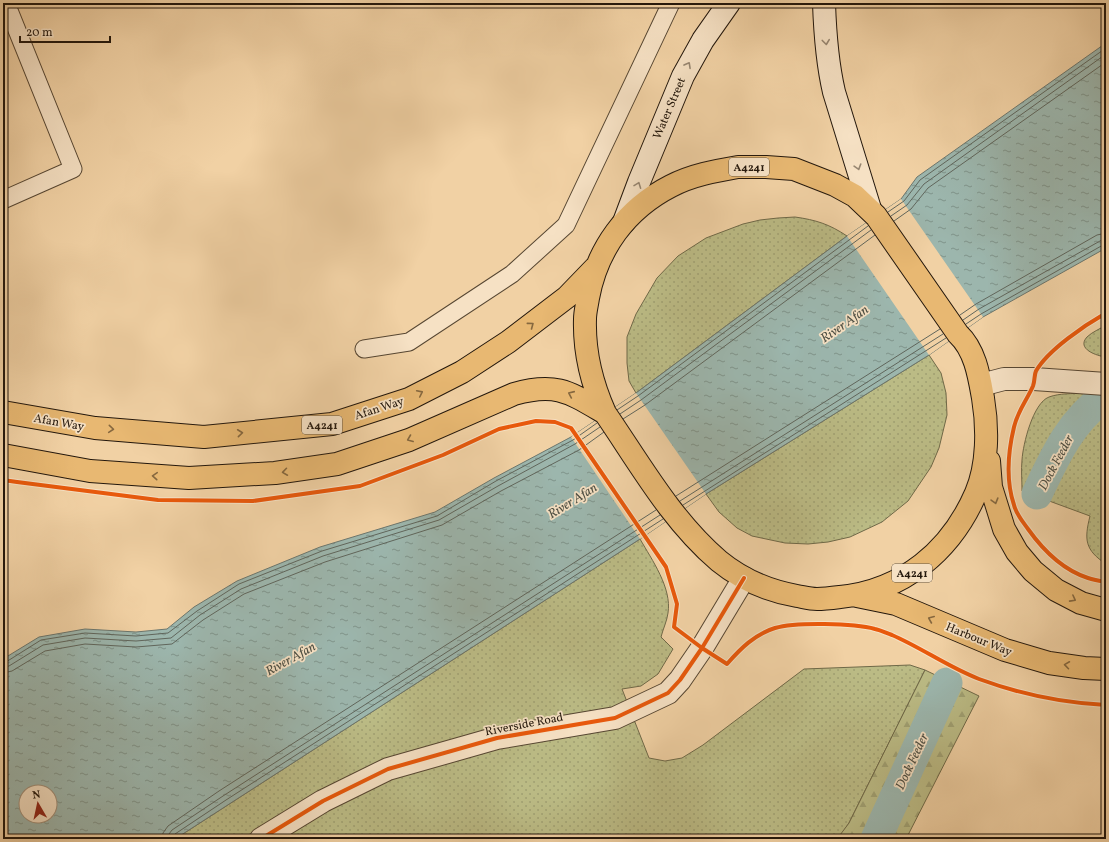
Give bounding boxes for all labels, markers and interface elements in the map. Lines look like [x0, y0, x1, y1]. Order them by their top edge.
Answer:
scale bar [20, 18, 110, 44]
text: 20 m [26, 25, 53, 41]
one-way arrow [821, 39, 830, 45]
one-way arrow [684, 62, 691, 70]
street label: Water Street [650, 75, 690, 142]
road number: A4241 [729, 158, 769, 176]
one-way arrow [853, 164, 862, 171]
one-way arrow [633, 182, 641, 189]
water label: River Afan [817, 301, 873, 348]
one-way arrow [526, 323, 533, 330]
one-way arrow [416, 390, 424, 398]
one-way arrow [568, 391, 576, 399]
street label: Afan Way [353, 393, 407, 424]
street label: Afan Way [32, 411, 86, 435]
road number: A4241 [302, 416, 342, 434]
one-way arrow [108, 424, 114, 433]
one-way arrow [237, 429, 243, 438]
water label: Dock Feeder [1035, 432, 1079, 494]
one-way arrow [407, 435, 414, 443]
one-way arrow [282, 467, 288, 476]
one-way arrow [152, 471, 158, 480]
water label: River Afan [545, 479, 601, 524]
one-way arrow [990, 497, 999, 504]
road number: A4241 [892, 564, 932, 582]
one-way arrow [1068, 594, 1076, 602]
one-way arrow [928, 616, 935, 624]
street label: Harbour Way [943, 619, 1015, 661]
water label: River Afan [263, 638, 320, 681]
one-way arrow [1064, 661, 1070, 670]
street label: Riverside Road [484, 710, 565, 740]
water label: Dock Feeder [892, 731, 934, 793]
north arrow [18, 784, 58, 824]
text: N [32, 788, 42, 804]

